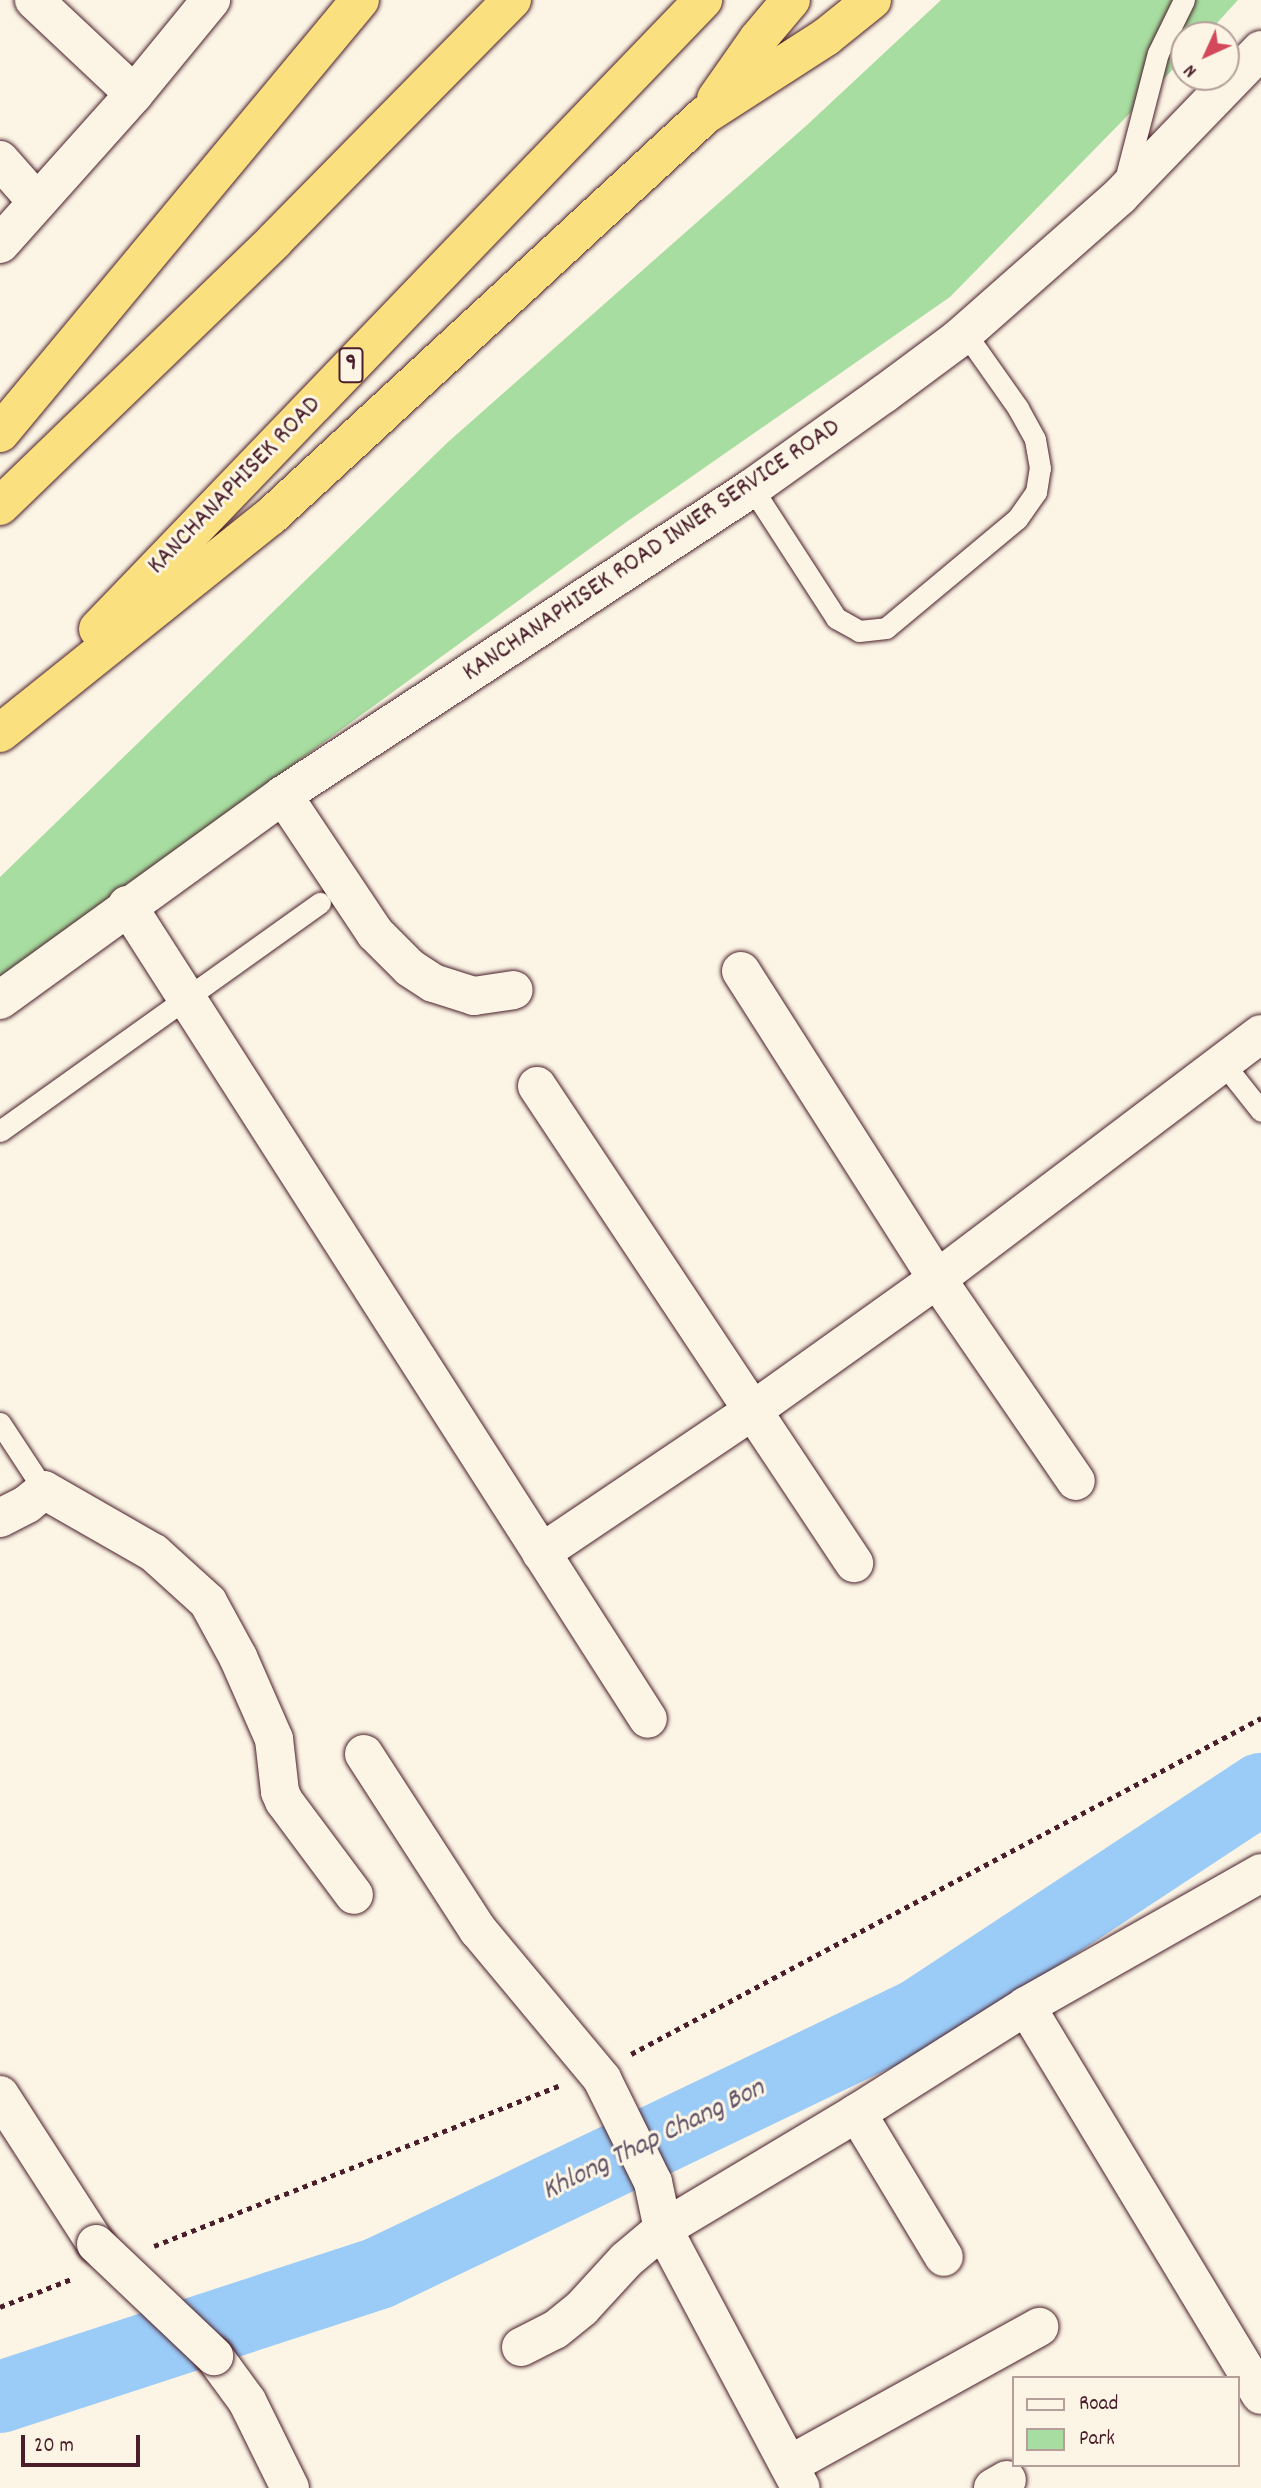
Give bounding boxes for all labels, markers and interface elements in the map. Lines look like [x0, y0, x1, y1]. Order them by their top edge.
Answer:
north arrow [1170, 21, 1240, 91]
text: N [1178, 57, 1204, 83]
road number: 9 [337, 344, 365, 386]
street label: KANCHANAPHISEK ROAD [142, 390, 328, 582]
street label: KANCHANAPHISEK ROAD INNER SERVICE ROAD [457, 413, 847, 689]
water label: Khlong Thap Chang Bon [537, 2073, 771, 2209]
legend [1012, 2376, 1240, 2467]
text: Road [1079, 2390, 1118, 2420]
scale bar [24, 2422, 144, 2466]
text: Park [1079, 2425, 1115, 2455]
text: 20 m [34, 2432, 74, 2462]

